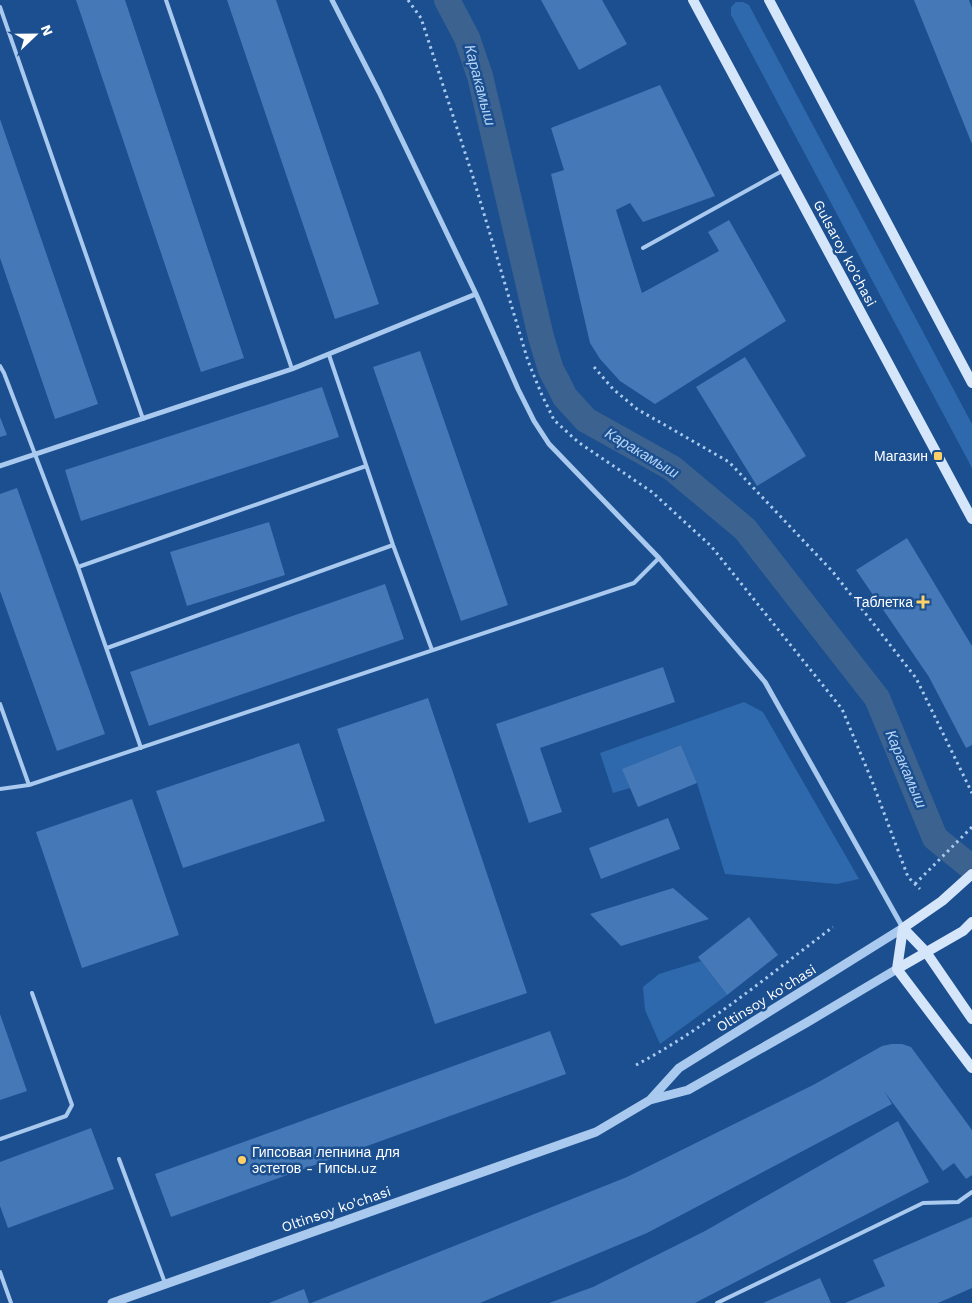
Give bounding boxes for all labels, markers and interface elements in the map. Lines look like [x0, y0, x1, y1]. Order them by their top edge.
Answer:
north arrow [10, 10, 60, 60]
text: N [38, 22, 56, 38]
water label: Каракамыш [461, 43, 500, 128]
street label: Gulsaroy ko'chasi [810, 197, 880, 309]
water label: Каракамыш [602, 424, 683, 482]
place label: Магазин [874, 448, 928, 464]
marker: Магазин [932, 450, 944, 462]
place label: Таблетка [854, 594, 913, 610]
marker: Таблетка [917, 596, 929, 608]
water label: Каракамыш [881, 727, 931, 811]
street label: Oltinsoy ko'chasi [713, 961, 819, 1035]
place label: Гипсовая лепнина для эстетов - Гипсы.uz [252, 1144, 400, 1176]
marker: Гипсовая лепнина для эстетов - Гипсы.uz [236, 1154, 248, 1166]
street label: Oltinsoy ko'chasi [279, 1183, 393, 1235]

